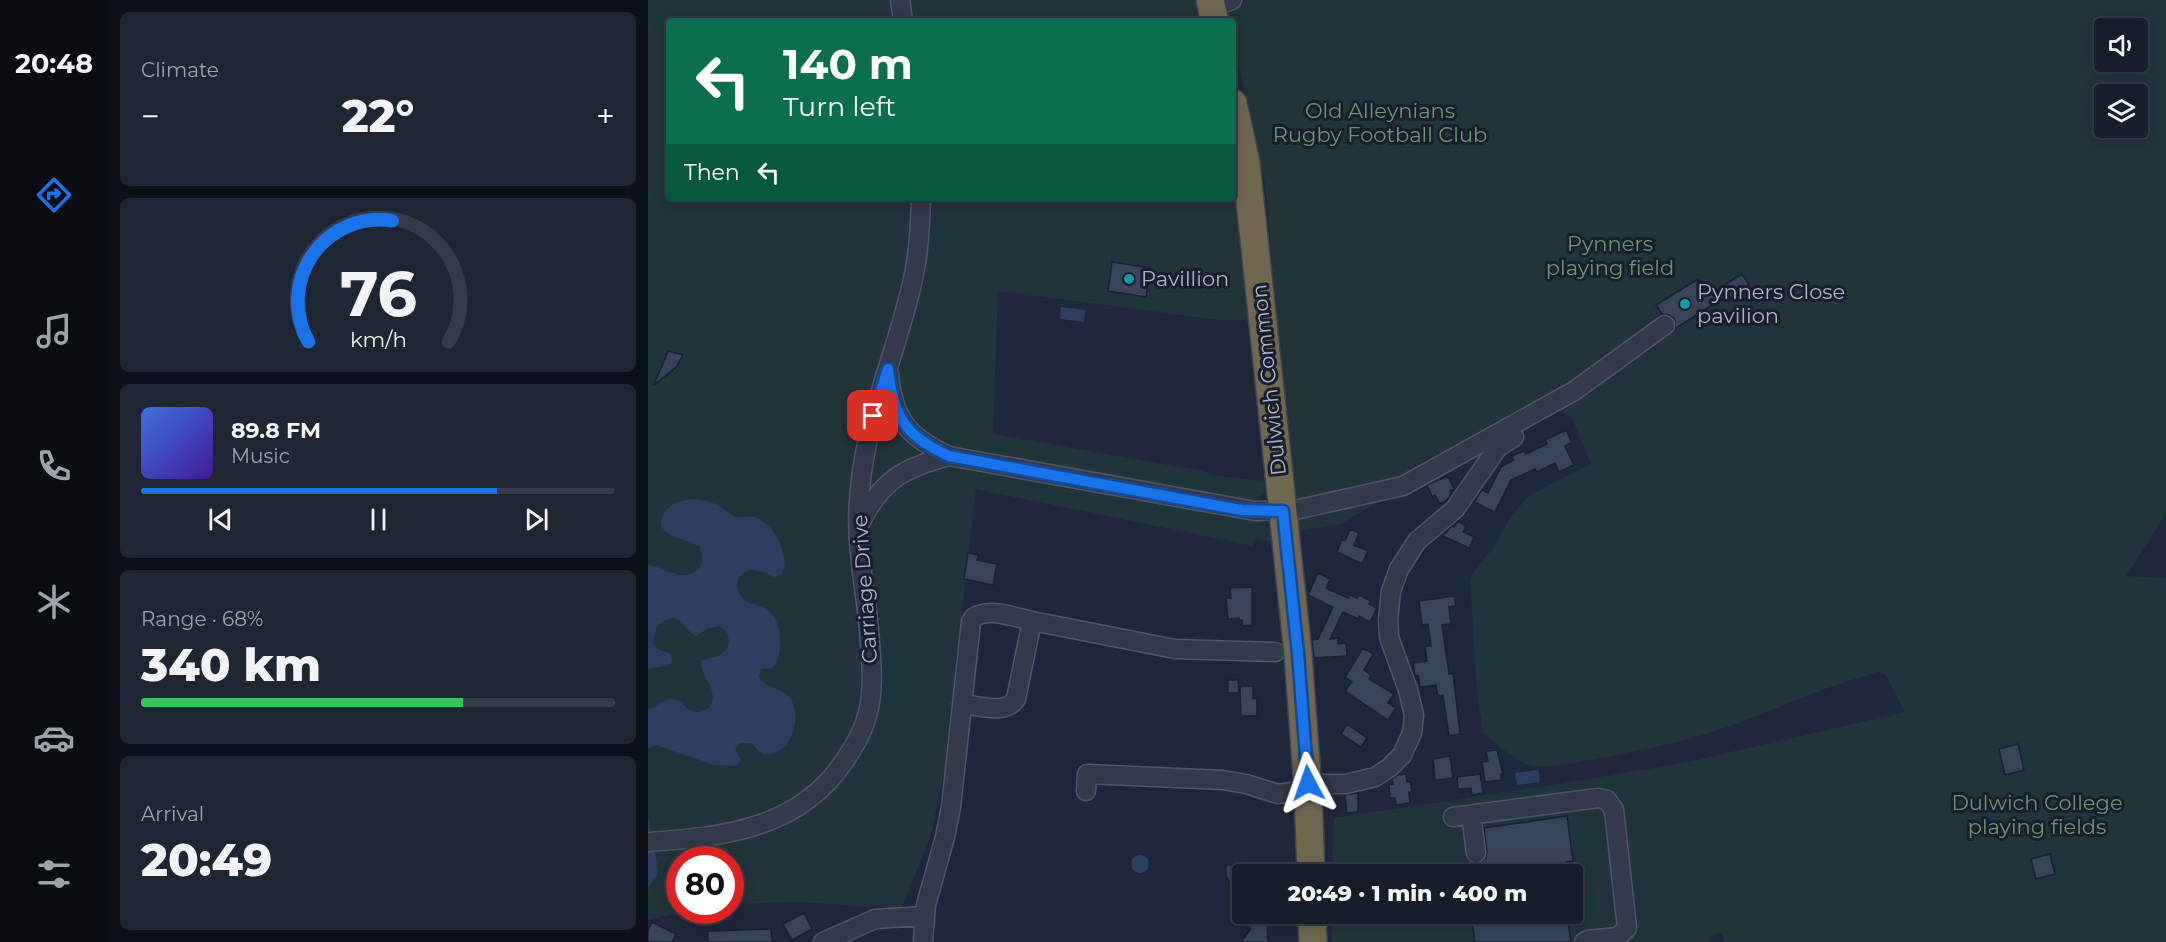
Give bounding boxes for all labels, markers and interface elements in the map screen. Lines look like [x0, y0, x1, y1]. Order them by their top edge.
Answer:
map controls [2094, 18, 2148, 138]
button: sound [2094, 18, 2148, 72]
text: 140 m [783, 38, 913, 90]
icon: left [684, 42, 762, 120]
text: 20:48 [15, 47, 93, 80]
text: Climate [141, 58, 219, 82]
button: layers [2094, 84, 2148, 138]
text: 22° [342, 88, 414, 143]
text: Turn left [783, 90, 896, 123]
text: − [141, 96, 160, 136]
text: + [596, 96, 615, 136]
park label: Old Alleynians Rugby Football Club [1273, 98, 1487, 147]
icon: left [752, 156, 785, 189]
text: Then [684, 159, 740, 186]
icon: directions [33, 174, 75, 216]
park label: Pynners playing field [1546, 231, 1674, 280]
text: 76 [339, 256, 417, 332]
place label: Pavillion [1141, 266, 1229, 291]
marker: Pavillion [1122, 272, 1136, 286]
place label: Pynners Close pavilion [1697, 279, 1845, 328]
street label: Dulwich Common [1246, 283, 1291, 477]
marker: Pynners Close pavilion [1678, 297, 1692, 311]
icon: music [33, 310, 75, 352]
text: km/h [349, 326, 407, 352]
pin [847, 390, 898, 441]
icon: arrive [856, 399, 889, 432]
text: 89.8 FM [231, 417, 321, 444]
text: Music [231, 444, 290, 468]
icon: phone [33, 445, 75, 487]
icon: previous [204, 503, 237, 536]
icon: pause [362, 503, 395, 536]
icon: next [520, 503, 553, 536]
street label: Carriage Drive [847, 514, 882, 664]
icon: climate [33, 581, 75, 623]
text: Range · 68% [141, 607, 263, 631]
text: 340 km [141, 637, 321, 692]
icon: car [33, 717, 75, 759]
position arrow [1276, 751, 1340, 815]
park label: Dulwich College playing fields [1951, 790, 2123, 839]
text: Arrival [141, 802, 204, 826]
text: 20:49 [141, 832, 272, 887]
speed limit sign: 80 [666, 846, 744, 924]
icon: filters [33, 853, 75, 895]
text: 20:49 · 1 min · 400 m [1288, 880, 1527, 907]

